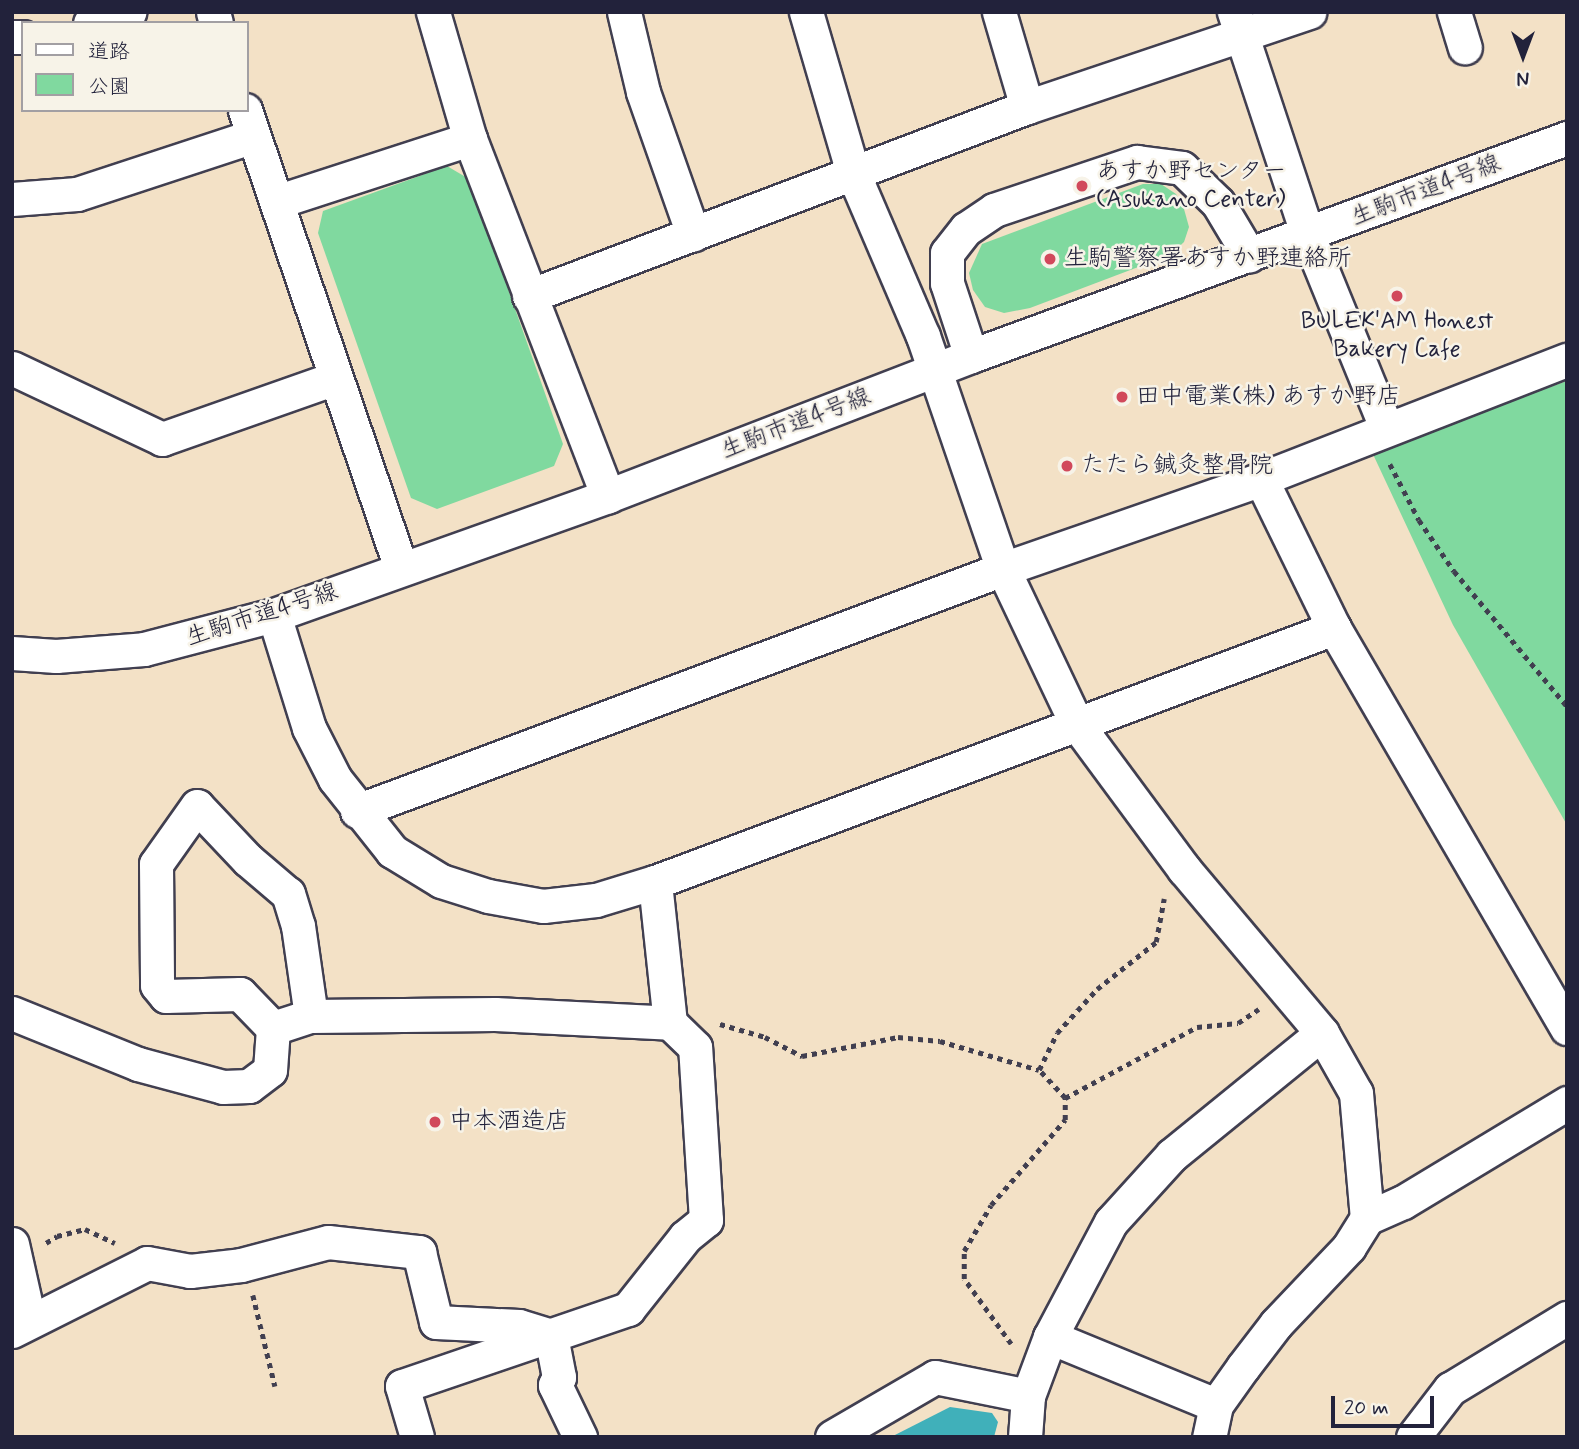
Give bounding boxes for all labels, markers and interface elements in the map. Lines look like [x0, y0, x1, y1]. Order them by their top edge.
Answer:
legend [21, 21, 248, 112]
north arrow [1488, 21, 1558, 91]
text: 道路 [88, 38, 130, 66]
text: N [1517, 65, 1529, 90]
text: 公園 [88, 73, 130, 101]
street label: 生駒市道4号線 [1347, 149, 1505, 233]
place label: あすか野センター (Asukano Center) [1096, 158, 1288, 214]
marker: あすか野センター (Asukano Center) [1074, 178, 1090, 194]
place label: 生駒警察署あすか野連絡所 [1064, 245, 1352, 273]
marker: 生駒警察署あすか野連絡所 [1042, 251, 1058, 267]
marker: BULEK'AM Honest Bakery Cafe [1389, 288, 1405, 304]
place label: BULEK'AM Honest Bakery Cafe [1302, 308, 1492, 364]
street label: 生駒市道4号線 [717, 382, 875, 466]
place label: 田中電業(株) あすか野店 [1136, 383, 1401, 411]
marker: 田中電業(株) あすか野店 [1114, 389, 1130, 405]
place label: たたら鍼灸整骨院 [1081, 452, 1273, 480]
marker: たたら鍼灸整骨院 [1059, 458, 1075, 474]
street label: 生駒市道4号線 [182, 577, 342, 653]
place label: 中本酒造店 [449, 1108, 569, 1136]
marker: 中本酒造店 [427, 1114, 443, 1130]
scale bar [1334, 1382, 1437, 1426]
text: 20 m [1344, 1394, 1389, 1422]

